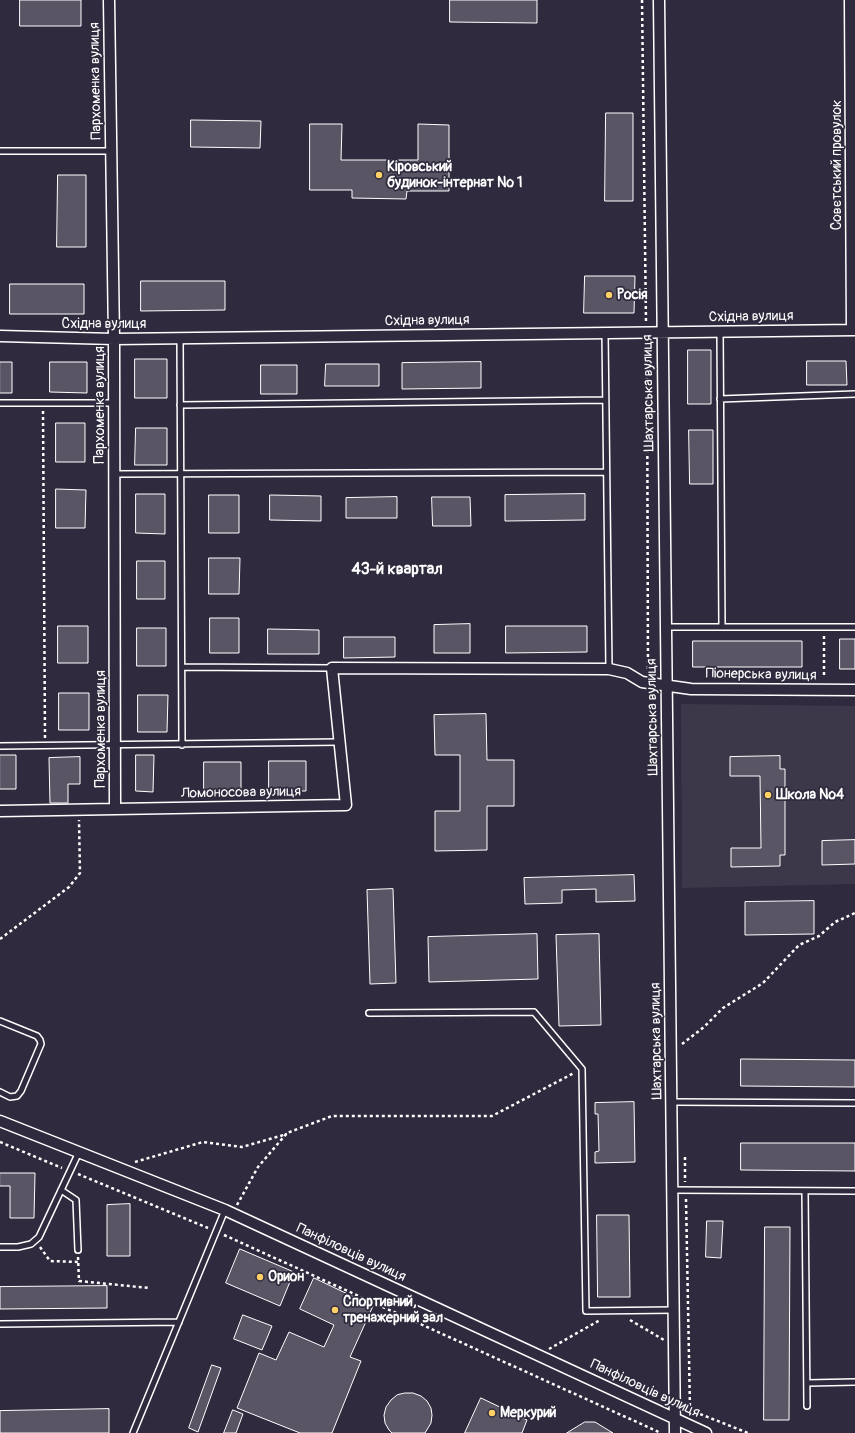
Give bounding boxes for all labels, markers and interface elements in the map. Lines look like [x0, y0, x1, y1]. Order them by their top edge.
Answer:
street label: Пархоменка вулиця [87, 22, 105, 140]
street label: Совєтський провулок [829, 100, 845, 230]
place label: Кіровський будинок-інтернат № 1 [387, 159, 522, 192]
marker: Кіровський будинок-інтернат № 1 [374, 170, 384, 180]
place label: Росія [617, 287, 648, 303]
marker: Росія [604, 290, 614, 300]
street label: Східна вулиця [708, 308, 794, 326]
street label: Східна вулиця [384, 312, 470, 330]
street label: Східна вулиця [62, 316, 146, 332]
street label: Шахтарська вулиця [640, 334, 658, 452]
street label: Пархоменка вулиця [92, 346, 108, 464]
district label: 43-й квартал [351, 560, 443, 580]
street label: Шахтарська вулиця [644, 658, 662, 776]
street label: Піонерська вулиця [705, 666, 817, 684]
street label: Пархоменка вулиця [93, 670, 109, 788]
street label: Ломоносова вулиця [181, 784, 301, 802]
place label: Школа №4 [776, 787, 844, 803]
marker: Школа №4 [763, 790, 773, 800]
street label: Шахтарська вулиця [648, 982, 666, 1100]
street label: Панфіловців вулиця [293, 1220, 409, 1286]
place label: Орион [268, 1269, 304, 1285]
marker: Орион [255, 1272, 265, 1282]
place label: Спортивний, тренажерний зал [343, 1294, 443, 1326]
marker: Спортивний, тренажерний зал [330, 1305, 340, 1315]
street label: Панфіловців вулиця [587, 1356, 703, 1422]
place label: Меркурий [500, 1405, 556, 1421]
marker: Меркурий [487, 1408, 497, 1418]

